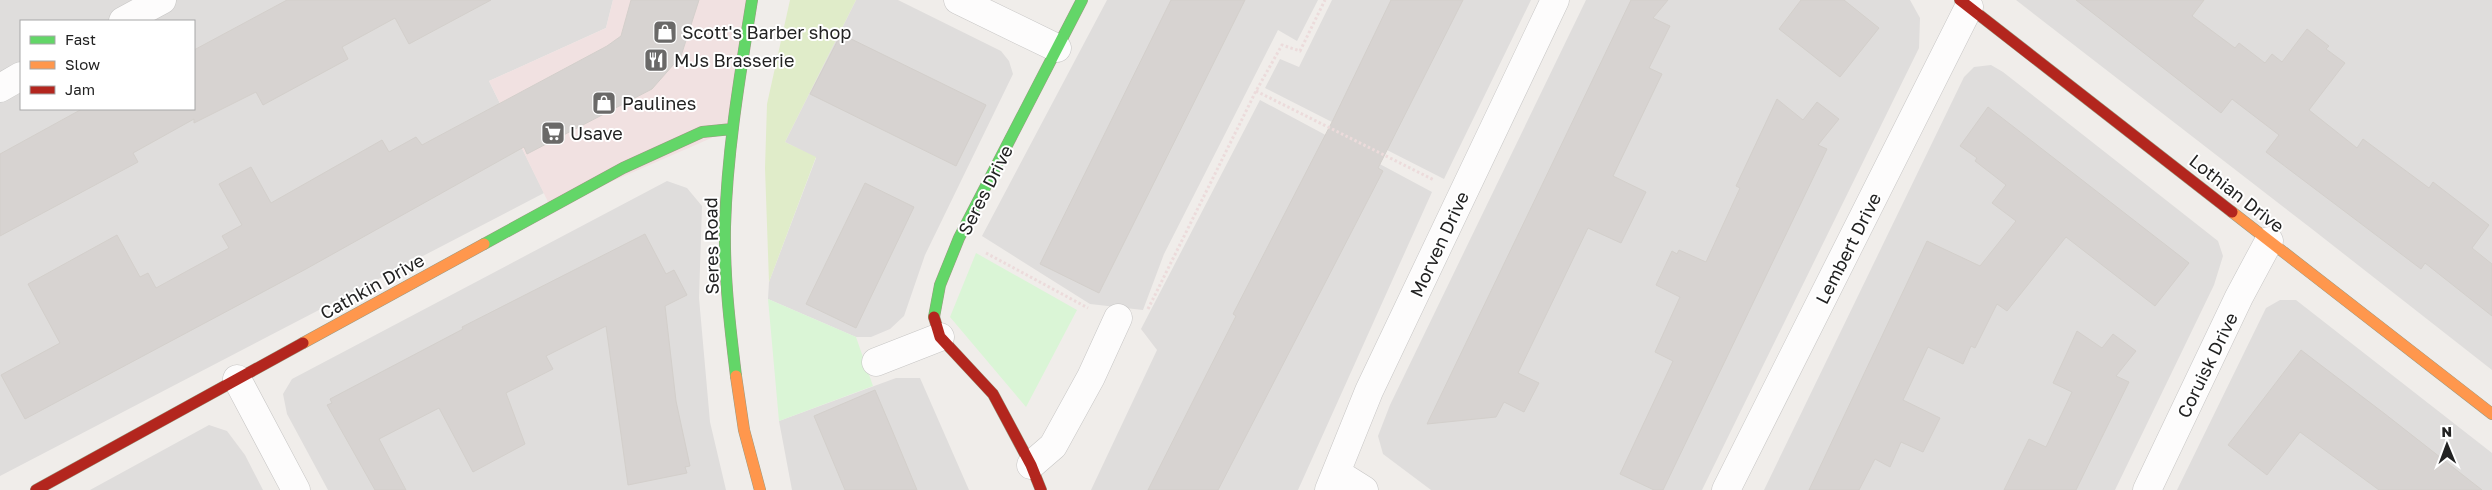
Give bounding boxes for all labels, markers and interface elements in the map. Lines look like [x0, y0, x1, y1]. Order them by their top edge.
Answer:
shop icon: Scott's Barber shop [652, 19, 678, 45]
legend [20, 20, 195, 110]
place label: Scott's Barber shop [682, 21, 851, 43]
text: Fast [65, 30, 96, 48]
restaurant icon: MJs Brasserie [643, 47, 669, 73]
place label: MJs Brasserie [674, 49, 794, 71]
text: Slow [65, 55, 100, 73]
text: Jam [65, 80, 95, 98]
shop icon: Paulines [591, 90, 617, 116]
place label: Paulines [622, 92, 696, 114]
supermarket icon: Usave [540, 120, 566, 146]
place label: Usave [570, 122, 623, 144]
street label: Seres Drive [953, 141, 1017, 239]
street label: Lothian Drive [2185, 149, 2289, 237]
street label: Morven Drive [1405, 188, 1473, 300]
street label: Lembert Drive [1811, 189, 1885, 307]
street label: Seres Road [699, 197, 723, 295]
street label: Cathkin Drive [316, 248, 428, 324]
street label: Coruisk Drive [2172, 309, 2242, 421]
north arrow [2422, 420, 2472, 470]
text: N [2441, 423, 2452, 440]

